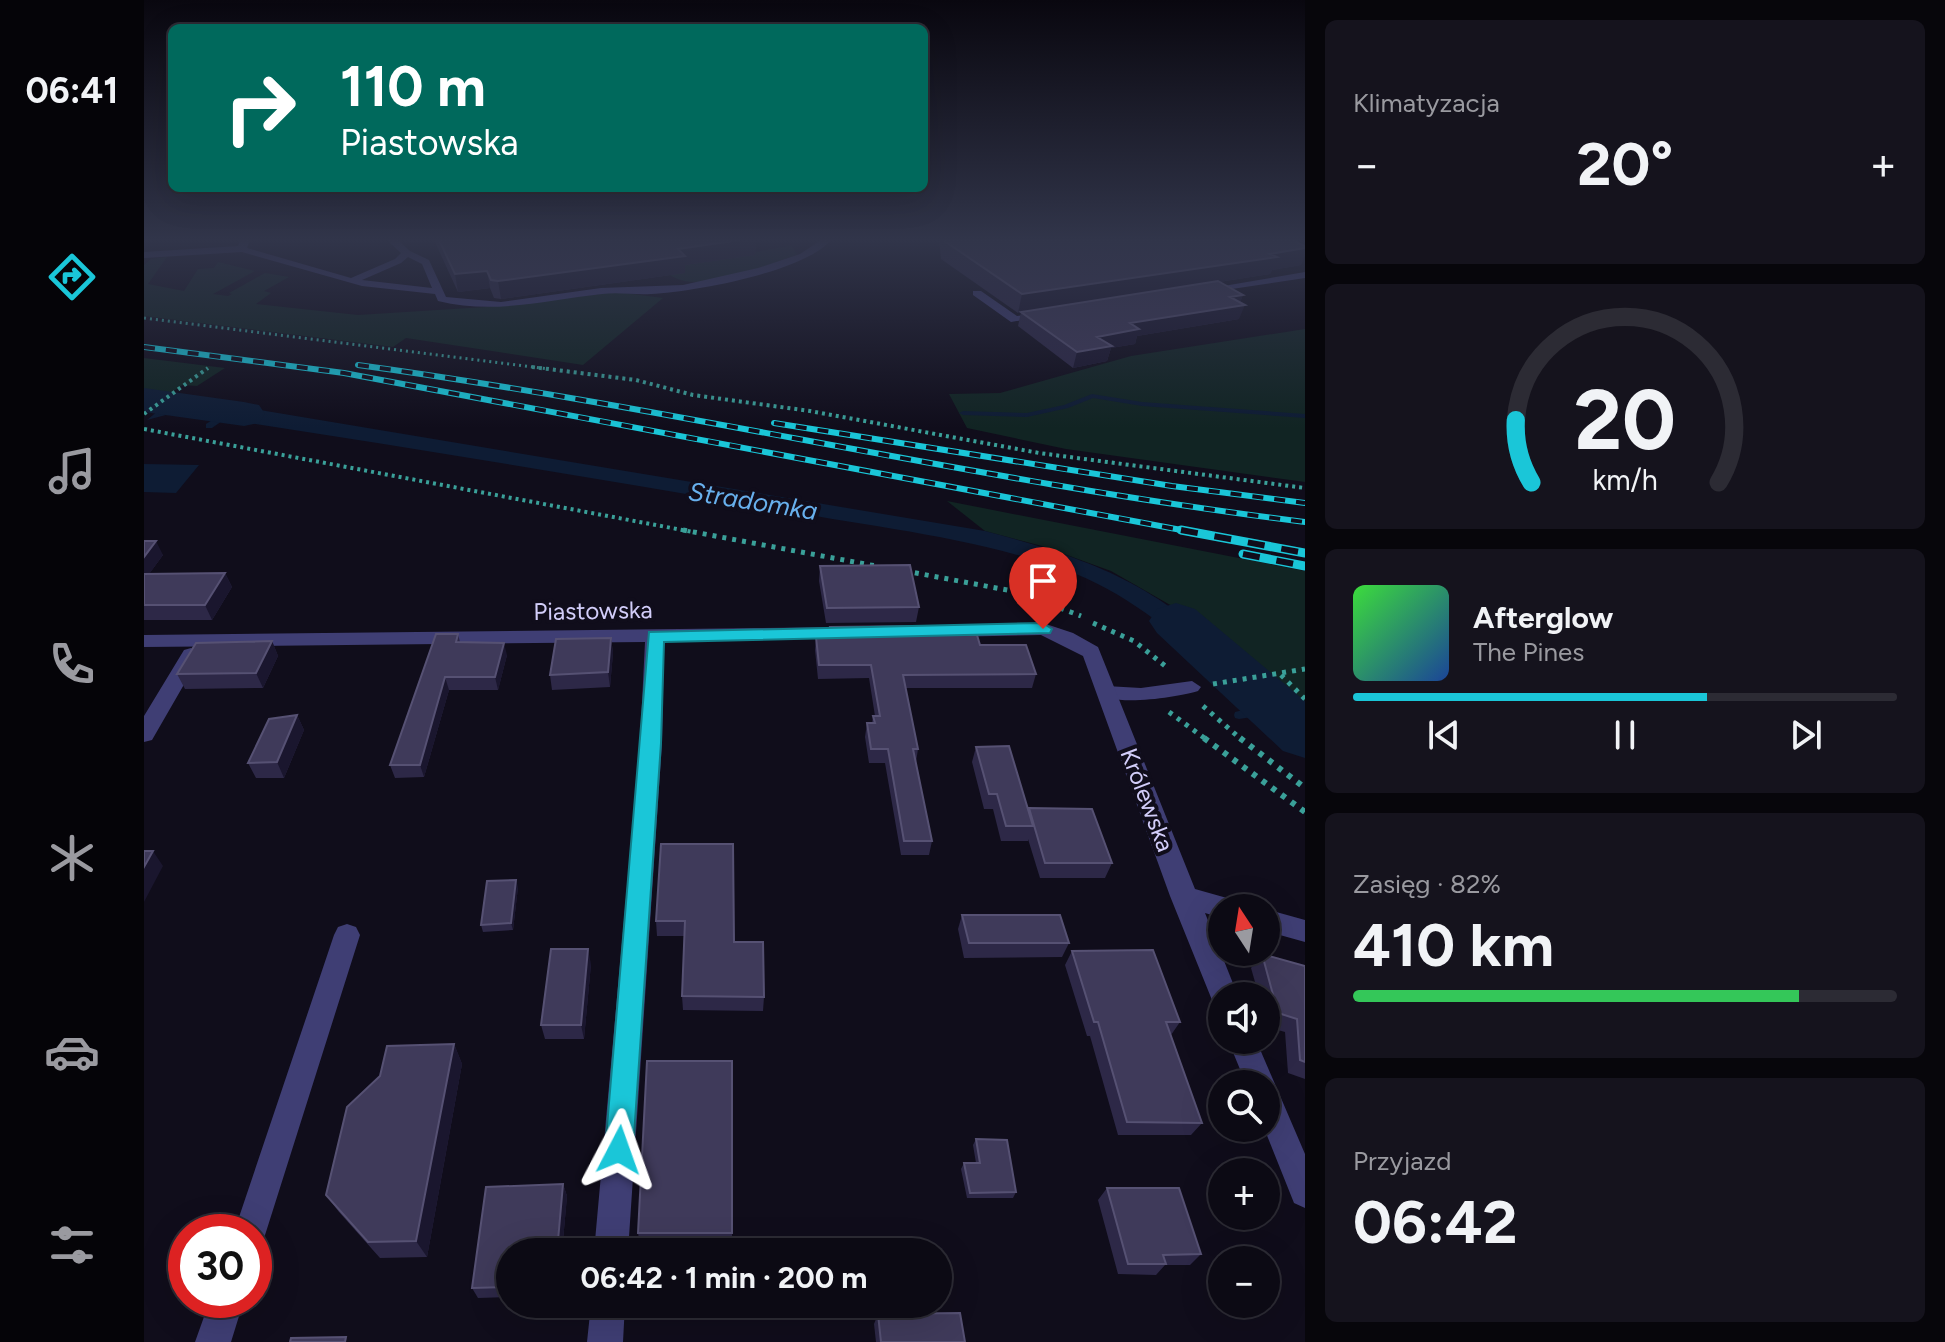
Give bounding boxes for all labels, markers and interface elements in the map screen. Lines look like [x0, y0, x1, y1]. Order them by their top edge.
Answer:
text: 110 m [340, 53, 486, 120]
icon: right [208, 56, 312, 160]
text: 06:41 [25, 69, 119, 112]
text: Klimatyzacja [1353, 87, 1500, 119]
text: Piastowska [340, 121, 519, 164]
text: 20° [1577, 128, 1673, 200]
text: − [1353, 138, 1380, 191]
text: + [1870, 138, 1897, 191]
icon: directions [44, 249, 100, 305]
text: 20 [1574, 369, 1676, 469]
icon: music [44, 443, 100, 499]
text: km/h [1592, 463, 1658, 497]
water label: Stradomka [686, 475, 820, 527]
pin [1009, 547, 1077, 629]
icon: arrive [1021, 559, 1065, 603]
street label: Piastowska [533, 595, 653, 626]
text: Afterglow [1473, 599, 1613, 636]
icon: phone [44, 636, 100, 692]
text: The Pines [1473, 636, 1584, 668]
icon: previous [1422, 713, 1466, 757]
icon: pause [1603, 713, 1647, 757]
icon: next [1784, 713, 1828, 757]
street label: Królewska [1115, 744, 1180, 856]
icon: climate [44, 830, 100, 886]
text: Zasięg · 82% [1353, 868, 1501, 900]
north arrow [1208, 894, 1280, 966]
map controls [1208, 894, 1280, 1318]
text: 410 km [1353, 909, 1554, 981]
button: sound [1208, 982, 1280, 1054]
icon: car [44, 1024, 100, 1080]
button: search [1208, 1070, 1280, 1142]
position arrow [577, 1108, 661, 1192]
text: Przyjazd [1353, 1145, 1451, 1177]
button: + [1208, 1158, 1280, 1230]
text: 06:42 [1353, 1186, 1517, 1258]
speed limit sign: 30 [168, 1214, 272, 1318]
icon: filters [44, 1217, 100, 1273]
button: − [1208, 1246, 1280, 1318]
text: 06:42 · 1 min · 200 m [581, 1259, 867, 1296]

